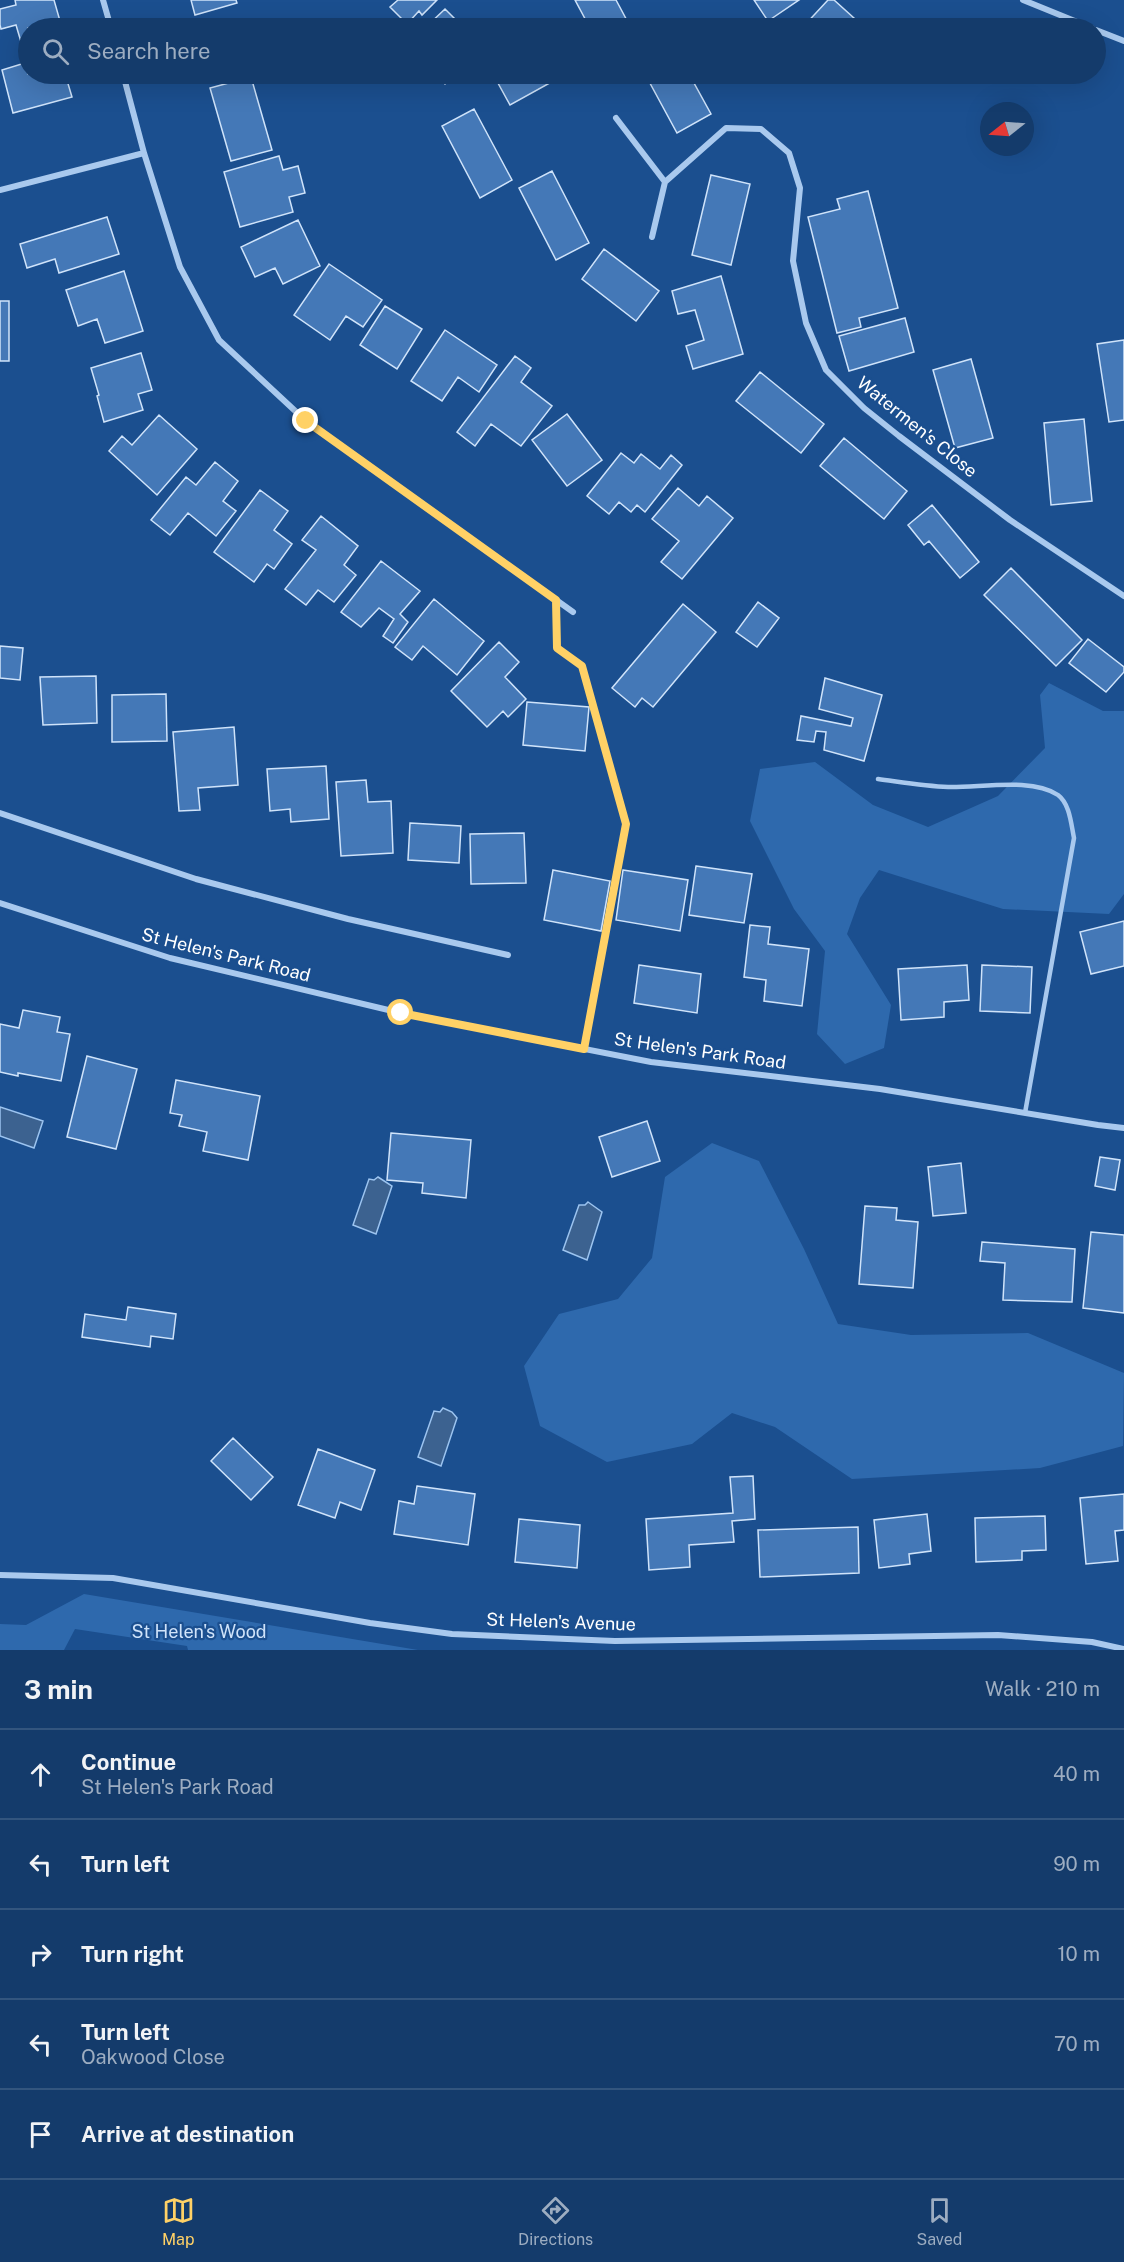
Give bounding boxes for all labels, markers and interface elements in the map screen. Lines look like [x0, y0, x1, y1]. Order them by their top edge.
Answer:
search box [18, 18, 1106, 84]
icon: search [39, 35, 72, 68]
text: Search here [87, 38, 211, 64]
north arrow [980, 102, 1034, 156]
street label: Watermen's Close [853, 372, 982, 481]
route end [292, 407, 318, 433]
street label: St Helen's Park Road [139, 923, 313, 986]
route start [387, 999, 413, 1025]
street label: St Helen's Park Road [613, 1028, 787, 1073]
street label: St Helen's Avenue [486, 1608, 636, 1635]
park label: St Helen's Wood [131, 1621, 267, 1642]
text: 3 min [24, 1674, 93, 1705]
text: Walk · 210 m [985, 1677, 1100, 1701]
text: Continue [81, 1749, 176, 1775]
icon: ahead [24, 1758, 57, 1791]
text: 40 m [1053, 1762, 1100, 1786]
text: St Helen's Park Road [81, 1775, 274, 1799]
icon: left [24, 1848, 57, 1881]
text: Turn left [81, 1851, 170, 1877]
text: 90 m [1053, 1852, 1100, 1876]
icon: right [24, 1938, 57, 1971]
text: Turn right [81, 1941, 184, 1967]
text: 10 m [1057, 1942, 1100, 1966]
text: Turn left [81, 2019, 170, 2045]
icon: left [24, 2028, 57, 2061]
text: 70 m [1054, 2032, 1100, 2056]
text: Oakwood Close [81, 2045, 225, 2069]
icon: arrive [24, 2118, 57, 2151]
text: Arrive at destination [81, 2121, 294, 2147]
tab: Map [162, 2194, 195, 2249]
tab: Directions [518, 2194, 593, 2249]
tab: Saved [917, 2194, 962, 2249]

